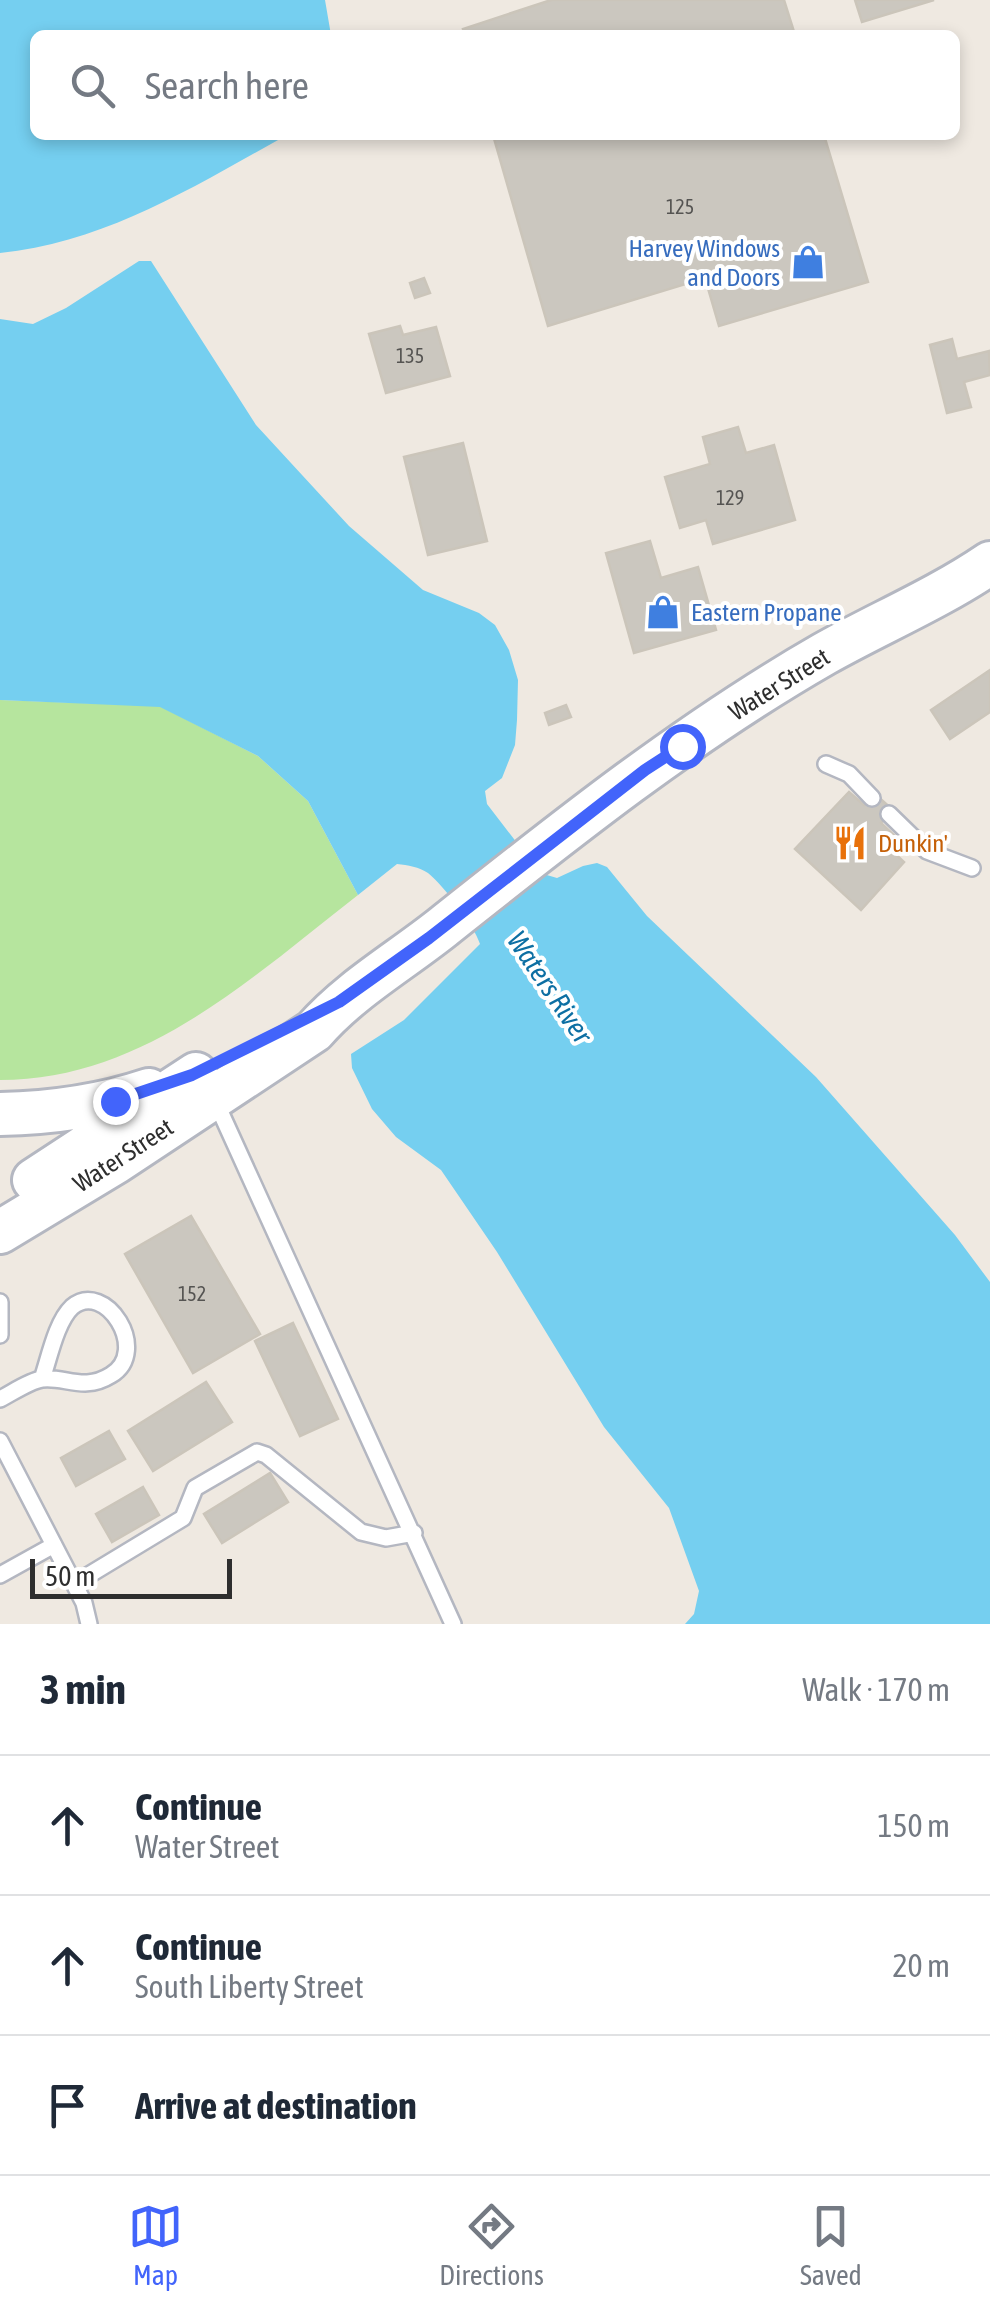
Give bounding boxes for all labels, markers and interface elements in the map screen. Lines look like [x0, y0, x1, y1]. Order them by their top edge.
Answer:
search box [30, 30, 960, 140]
icon: search [65, 58, 120, 113]
text: Search here [145, 64, 309, 107]
house number: 125 [666, 195, 694, 218]
place label: Harvey Windows and Doors [628, 234, 780, 291]
shop icon: Harvey Windows and Doors [789, 243, 827, 281]
house number: 135 [396, 344, 424, 367]
house number: 129 [716, 486, 744, 509]
shop icon: Eastern Propane [644, 593, 682, 631]
place label: Eastern Propane [691, 598, 842, 626]
street label: Water Street [724, 642, 834, 726]
route start [660, 724, 706, 770]
restaurant icon: Dunkin' [831, 824, 869, 862]
place label: Dunkin' [878, 829, 948, 857]
water label: Waters River [501, 925, 600, 1050]
route end [93, 1079, 139, 1125]
street label: Water Street [68, 1112, 178, 1198]
house number: 152 [178, 1282, 206, 1305]
scale bar [30, 1554, 232, 1598]
text: 50 m [45, 1560, 95, 1592]
text: 3 min [40, 1665, 126, 1713]
text: Walk · 170 m [802, 1671, 950, 1708]
text: Continue [135, 1785, 262, 1828]
icon: ahead [40, 1798, 95, 1853]
text: 150 m [877, 1807, 950, 1844]
text: Water Street [135, 1828, 280, 1865]
text: Continue [135, 1925, 262, 1968]
icon: ahead [40, 1938, 95, 1993]
text: 20 m [892, 1947, 950, 1984]
text: South Liberty Street [135, 1968, 364, 2005]
icon: arrive [40, 2078, 95, 2133]
text: Arrive at destination [135, 2084, 417, 2127]
tab: Map [128, 2199, 183, 2291]
tab: Directions [439, 2199, 544, 2291]
tab: Saved [800, 2199, 862, 2291]

